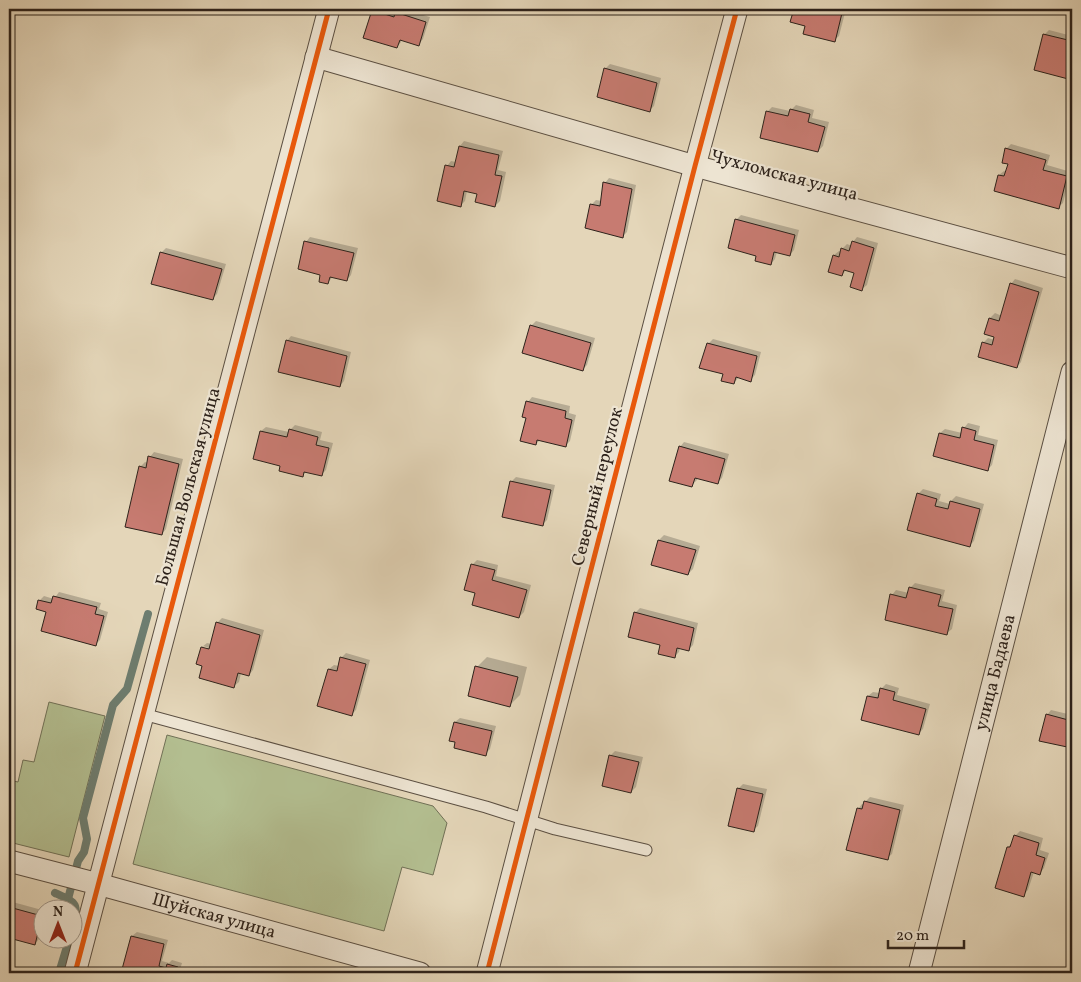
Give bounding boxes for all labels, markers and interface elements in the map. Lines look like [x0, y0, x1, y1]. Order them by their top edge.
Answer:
street label: Чухломская улица [707, 144, 861, 208]
street label: Большая Вольская улица [150, 385, 228, 589]
street label: Северный переулок [566, 405, 630, 569]
street label: улица Бадаева [969, 611, 1022, 734]
street label: Шуйская улица [149, 887, 279, 945]
north arrow [32, 900, 82, 950]
text: N [53, 903, 63, 922]
scale bar [888, 917, 965, 949]
text: 20 m [896, 926, 929, 947]

